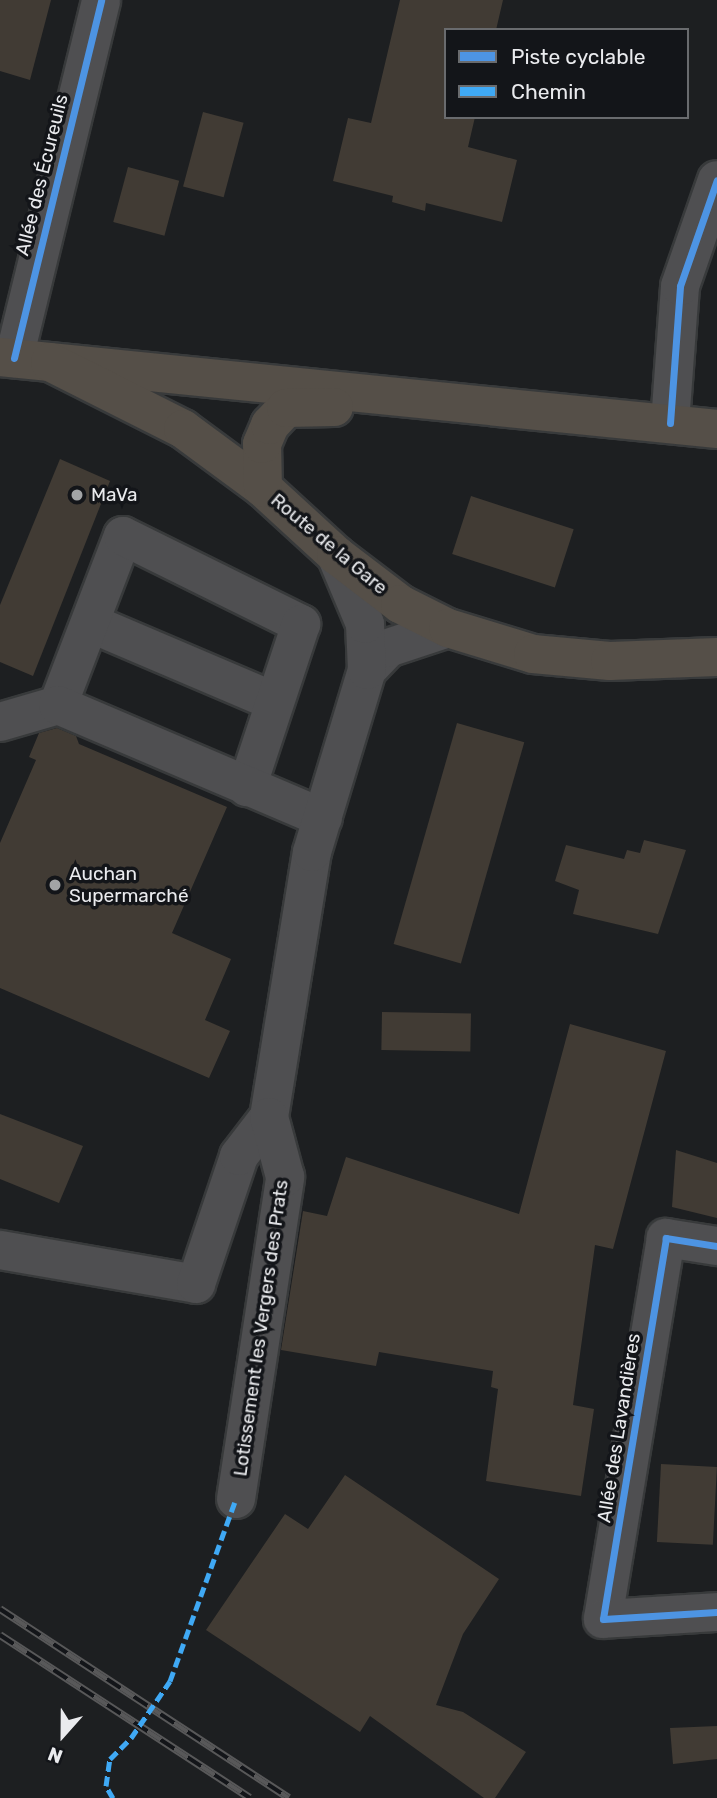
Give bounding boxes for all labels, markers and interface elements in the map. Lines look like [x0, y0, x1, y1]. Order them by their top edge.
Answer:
legend [444, 28, 689, 119]
text: Piste cyclable [511, 44, 646, 69]
text: Chemin [511, 79, 586, 104]
street label: Allée des Écureuils [11, 92, 73, 258]
place label: MaVa [91, 484, 137, 506]
marker: MaVa [69, 487, 85, 503]
street label: Route de la Gare [266, 489, 392, 599]
place label: Auchan Supermarché [69, 863, 189, 907]
marker: Auchan Supermarché [47, 877, 63, 893]
street label: Lotissement les Vergers des Prats [229, 1178, 293, 1478]
street label: Allée des Lavandières [593, 1332, 645, 1524]
north arrow [28, 1700, 98, 1770]
text: N [45, 1742, 66, 1768]

